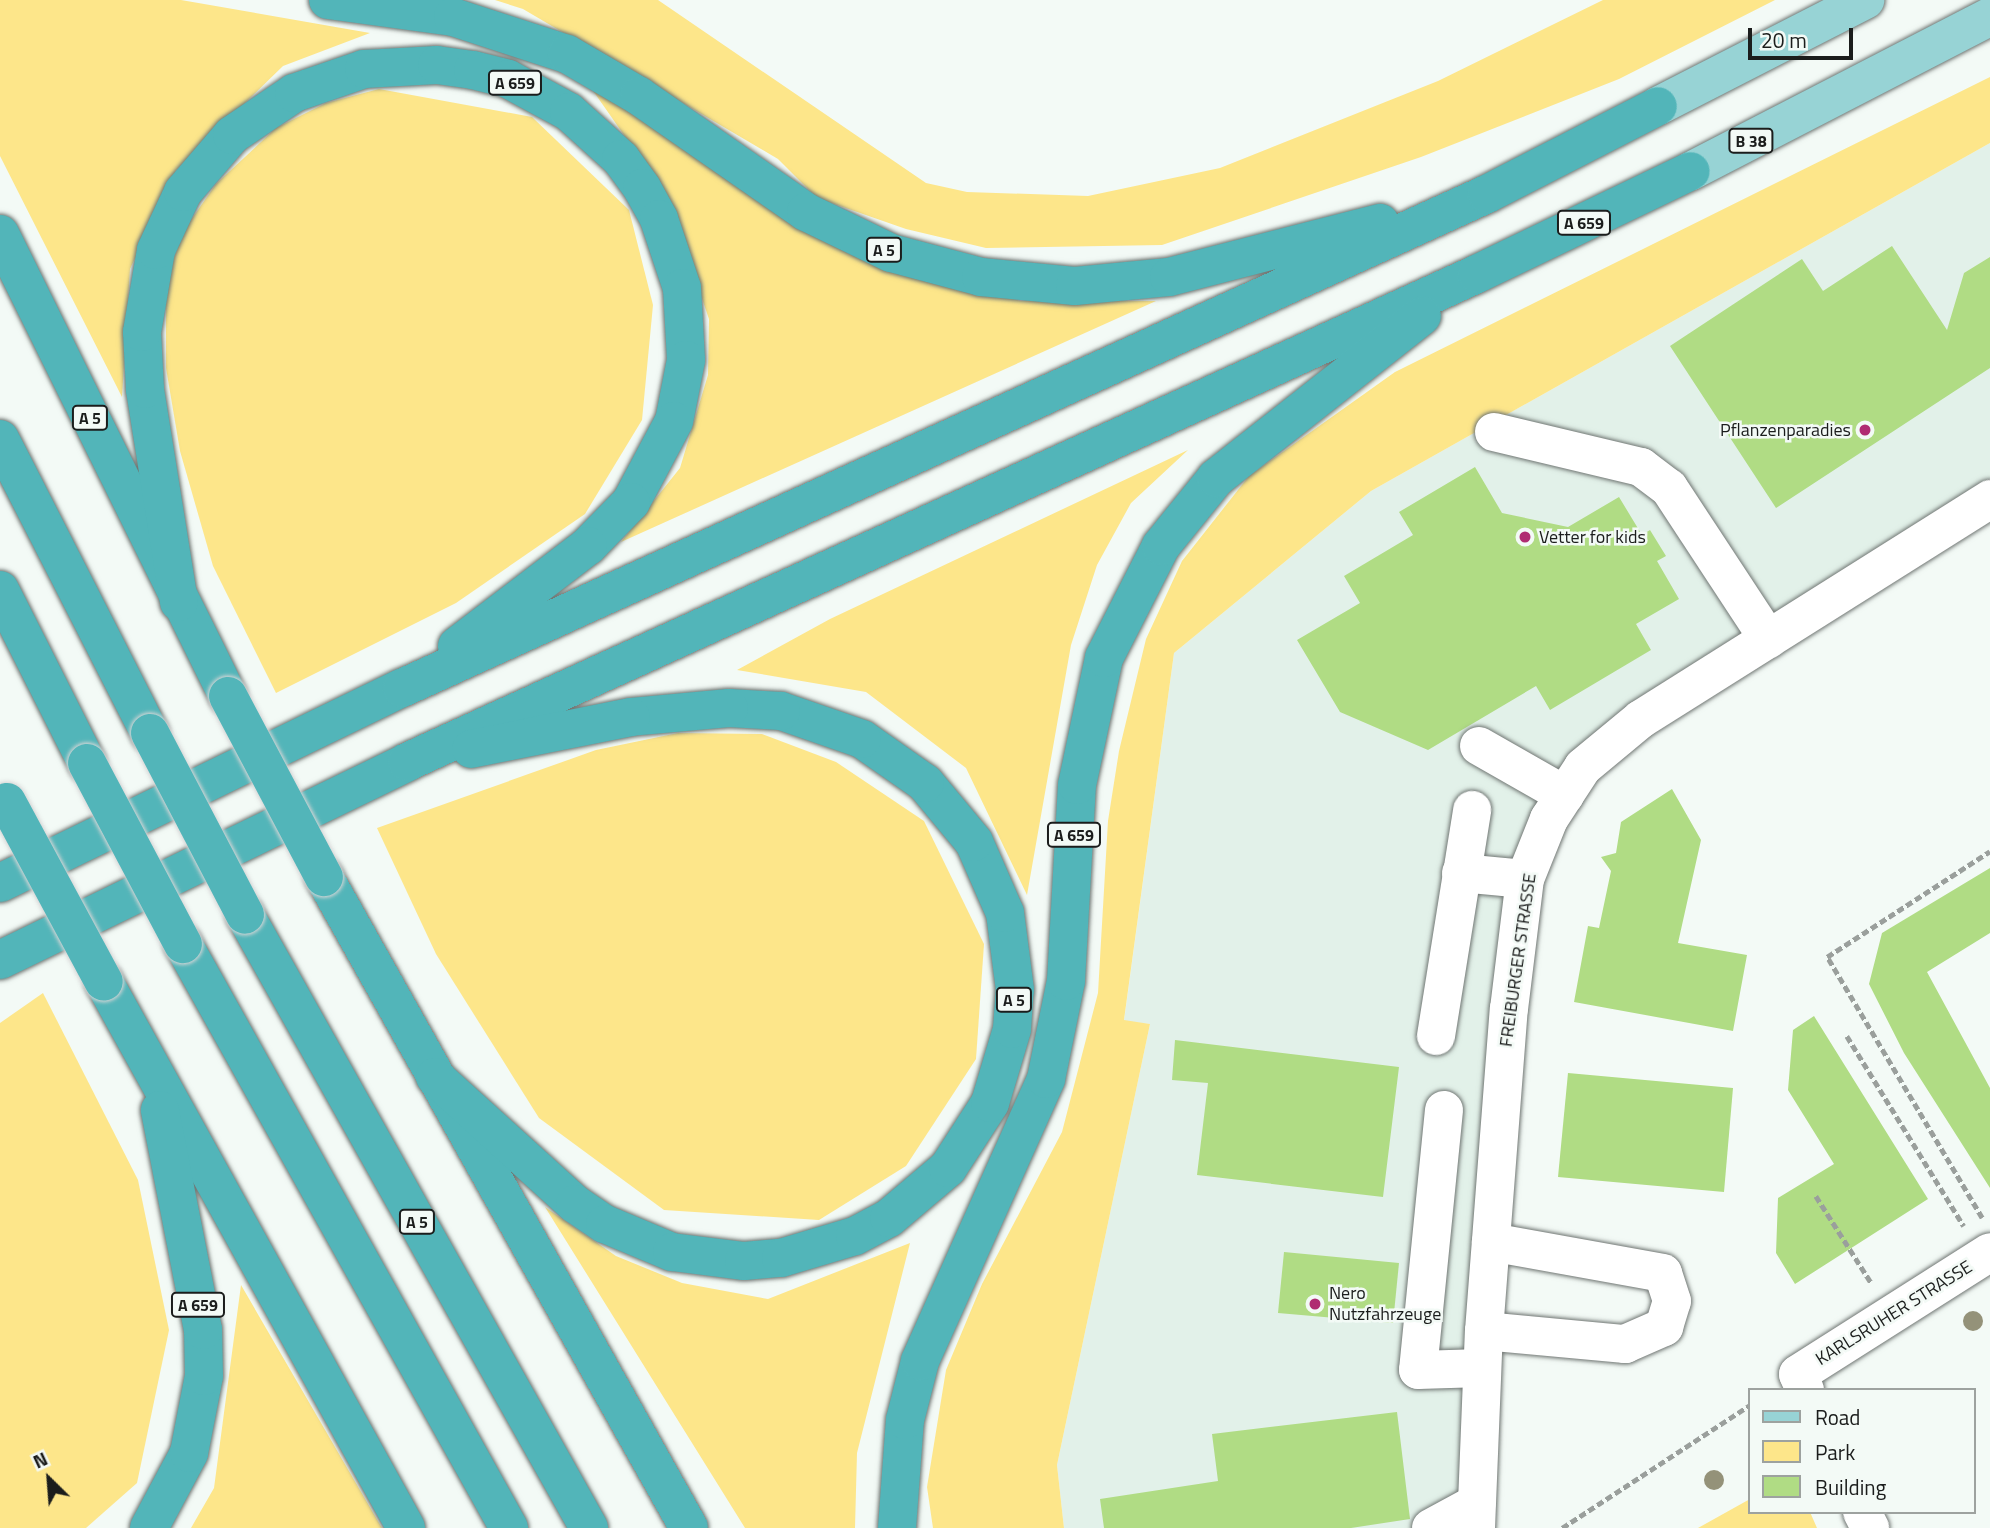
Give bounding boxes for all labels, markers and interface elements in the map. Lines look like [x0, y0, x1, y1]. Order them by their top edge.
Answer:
scale bar [1752, 14, 1857, 58]
text: 20 m [1761, 24, 1807, 56]
road number: A 659 [487, 71, 543, 96]
road number: B 38 [1728, 128, 1774, 154]
road number: A 659 [1556, 210, 1612, 236]
road number: A 5 [865, 238, 903, 262]
road number: A 5 [71, 406, 109, 430]
place label: Pflanzenparadies [1720, 419, 1851, 441]
marker: Pflanzenparadies [1857, 422, 1873, 438]
place label: Vetter for kids [1539, 526, 1646, 548]
marker: Vetter for kids [1517, 529, 1533, 545]
road number: A 659 [1046, 822, 1102, 848]
street label: FREIBURGER STRASSE [1495, 872, 1541, 1048]
road number: A 5 [995, 988, 1033, 1012]
road number: A 5 [398, 1210, 436, 1234]
street label: KARLSRUHER STRASSE [1812, 1256, 1976, 1370]
place label: Nero Nutzfahrzeuge [1329, 1283, 1441, 1326]
road number: A 659 [170, 1292, 226, 1317]
marker: Nero Nutzfahrzeuge [1307, 1296, 1323, 1312]
legend [1748, 1388, 1976, 1514]
text: Road [1815, 1401, 1860, 1433]
text: Park [1815, 1436, 1855, 1468]
north arrow [14, 1444, 84, 1514]
text: N [28, 1444, 52, 1475]
text: Building [1815, 1471, 1886, 1503]

